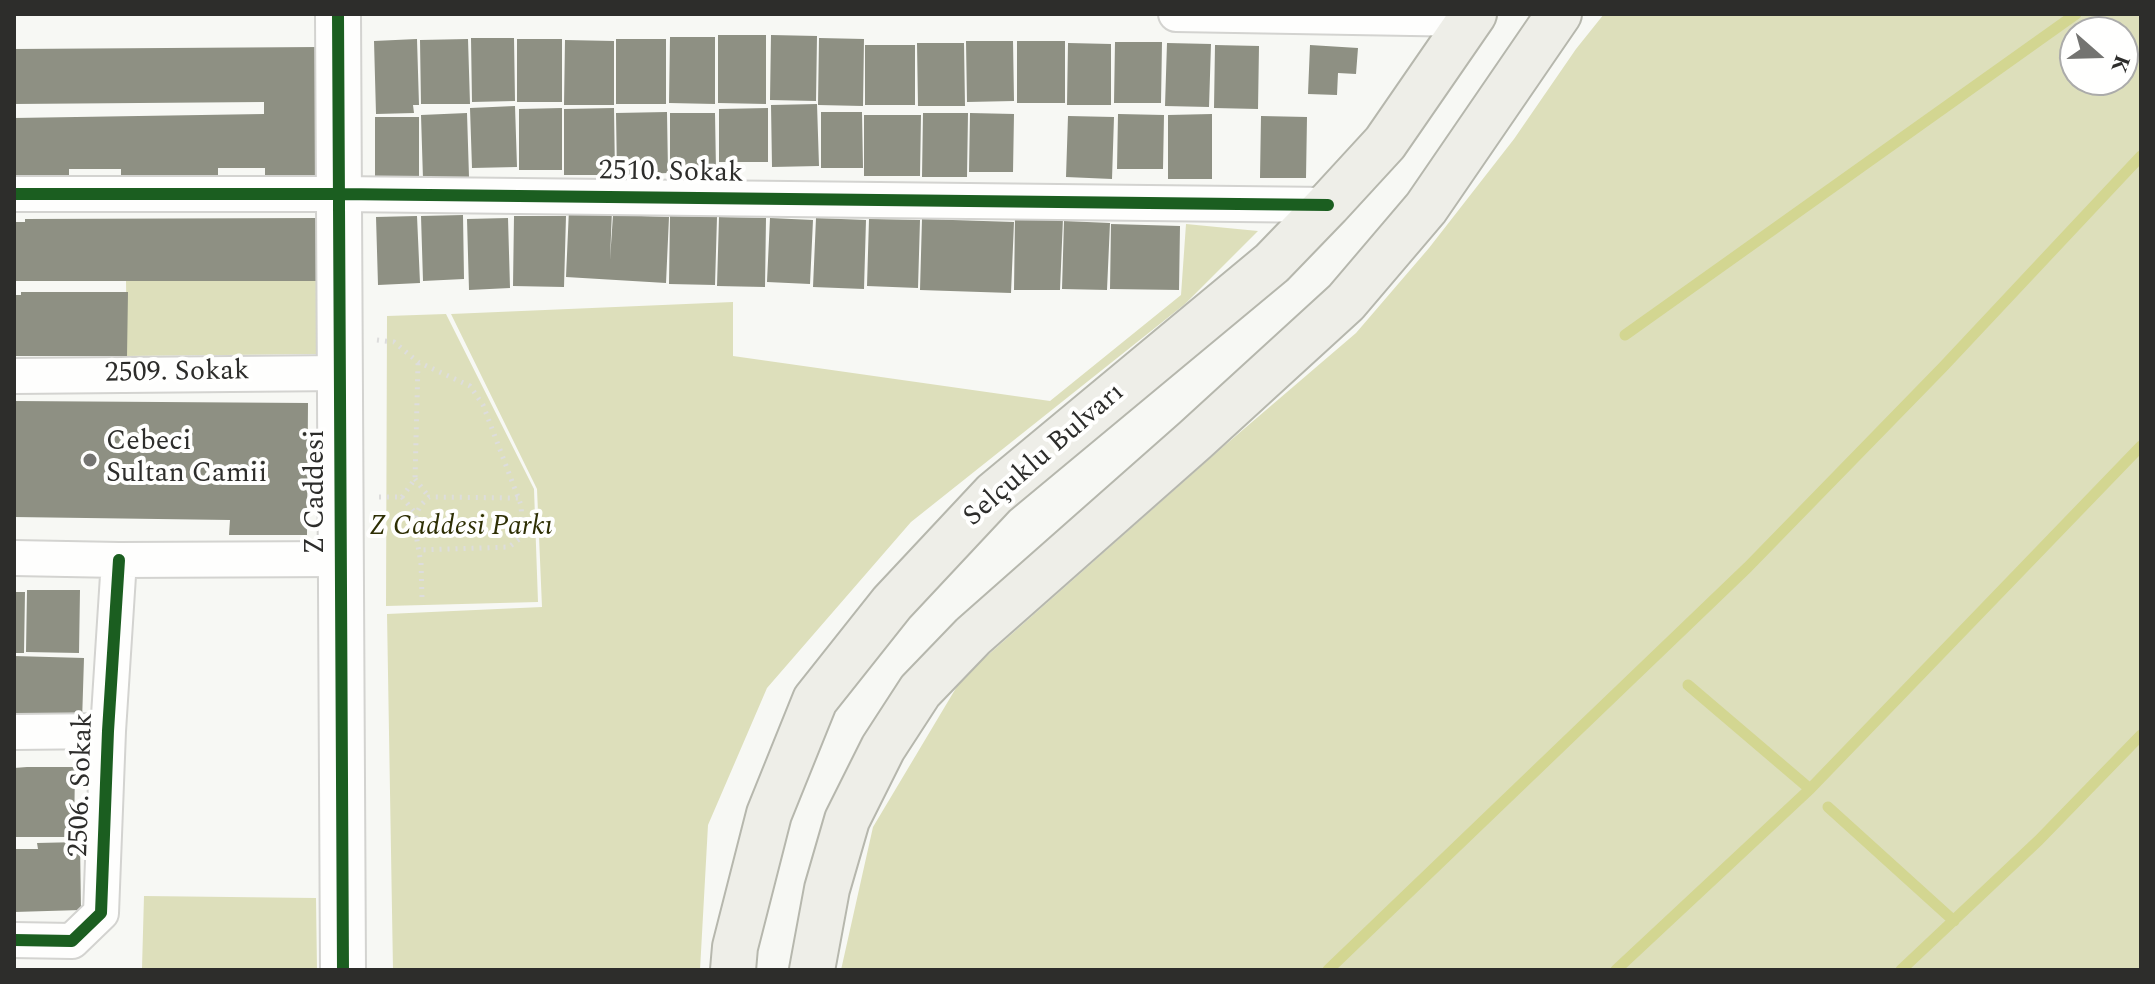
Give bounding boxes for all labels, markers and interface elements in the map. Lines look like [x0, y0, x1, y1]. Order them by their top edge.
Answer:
north arrow [2059, 16, 2139, 96]
text: K [2102, 50, 2139, 77]
street label: 2510. Sokak [598, 156, 744, 192]
street label: 2509. Sokak [104, 356, 250, 392]
street label: Selçuklu Bulvarı [958, 377, 1132, 535]
place label: Cebeci Sultan Camii [106, 427, 267, 493]
street label: Z Caddesi [301, 430, 335, 554]
marker: Cebeci Sultan Camii [81, 451, 99, 469]
park label: Z Caddesi Parkı [369, 512, 553, 546]
street label: 2506. Sokak [64, 712, 102, 858]

